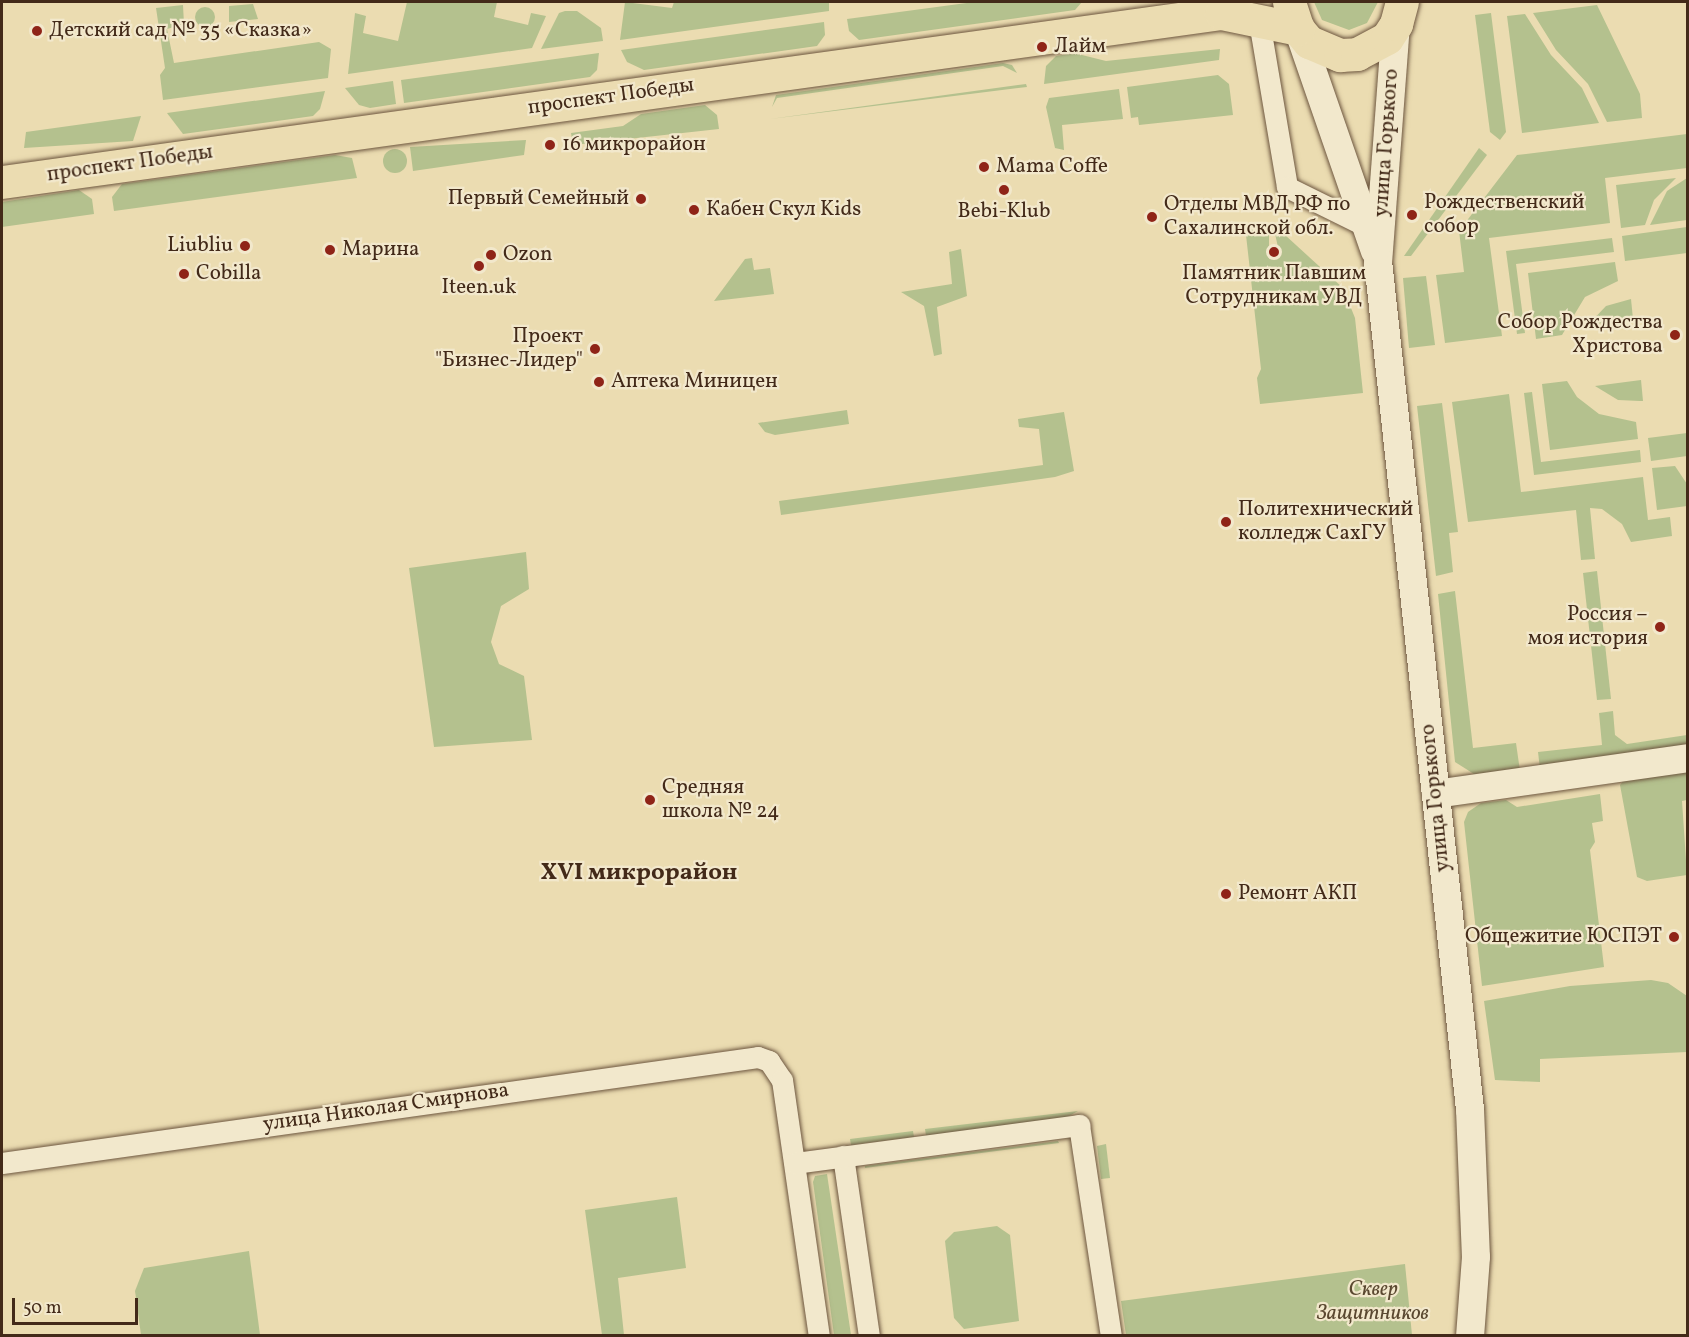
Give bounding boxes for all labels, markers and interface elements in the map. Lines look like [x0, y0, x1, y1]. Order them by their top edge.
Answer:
place label: Детский сад № 35 «Сказка» [49, 18, 312, 44]
marker: Детский сад № 35 «Сказка» [30, 24, 44, 38]
place label: Лайм [1054, 34, 1106, 60]
marker: Лайм [1035, 40, 1049, 54]
street label: улица Горького [1369, 68, 1405, 218]
street label: проспект Победы [526, 73, 696, 121]
place label: 16 микрорайон [562, 132, 706, 158]
marker: 16 микрорайон [543, 138, 557, 152]
street label: проспект Победы [45, 140, 215, 188]
place label: Mama Coffe [996, 154, 1108, 180]
marker: Mama Coffe [977, 160, 991, 174]
marker: Bebi-Klub [997, 183, 1011, 197]
place label: Первый Семейный [448, 186, 629, 212]
place label: Рождественский собор [1424, 190, 1585, 240]
marker: Первый Семейный [634, 192, 648, 206]
place label: Отделы МВД РФ по Сахалинской обл. [1164, 192, 1350, 242]
place label: Кабен Скул Kids [706, 197, 861, 223]
place label: Bebi-Klub [958, 199, 1050, 225]
marker: Кабен Скул Kids [687, 203, 701, 217]
marker: Рождественский собор [1405, 208, 1419, 222]
marker: Отделы МВД РФ по Сахалинской обл. [1145, 210, 1159, 224]
place label: Liubliu [167, 233, 233, 259]
place label: Марина [342, 237, 419, 263]
marker: Liubliu [238, 239, 252, 253]
place label: Ozon [503, 242, 553, 268]
marker: Марина [323, 243, 337, 257]
marker: Памятник Павшим Сотрудникам УВД [1267, 245, 1281, 259]
marker: Ozon [484, 248, 498, 262]
marker: Iteen.uk [472, 259, 486, 273]
place label: Cobilla [196, 261, 261, 287]
place label: Памятник Павшим Сотрудникам УВД [1182, 261, 1366, 311]
marker: Cobilla [177, 267, 191, 281]
place label: Iteen.uk [442, 275, 516, 301]
place label: Собор Рождества Христова [1497, 310, 1663, 360]
place label: Проект "Бизнес-Лидер" [435, 324, 583, 374]
marker: Собор Рождества Христова [1668, 328, 1682, 342]
marker: Проект "Бизнес-Лидер" [588, 342, 602, 356]
place label: Аптека Миницен [611, 369, 778, 395]
marker: Аптека Миницен [592, 375, 606, 389]
place label: Политехнический колледж СахГУ [1238, 497, 1413, 547]
marker: Политехнический колледж СахГУ [1219, 515, 1233, 529]
place label: Россия – моя история [1528, 602, 1648, 652]
marker: Россия – моя история [1653, 620, 1667, 634]
street label: улица Горького [1416, 723, 1456, 873]
place label: Средняя школа № 24 [662, 775, 780, 825]
marker: Средняя школа № 24 [643, 793, 657, 807]
district label: XVI микрорайон [541, 860, 737, 888]
place label: Ремонт АКП [1238, 881, 1357, 907]
marker: Ремонт АКП [1219, 887, 1233, 901]
place label: Общежитие ЮСПЭТ [1465, 924, 1662, 950]
marker: Общежитие ЮСПЭТ [1667, 930, 1681, 944]
street label: улица Николая Смирнова [261, 1078, 511, 1138]
park label: Сквер Защитников [1317, 1277, 1429, 1327]
scale bar [15, 1286, 141, 1324]
text: 50 m [23, 1296, 62, 1321]

